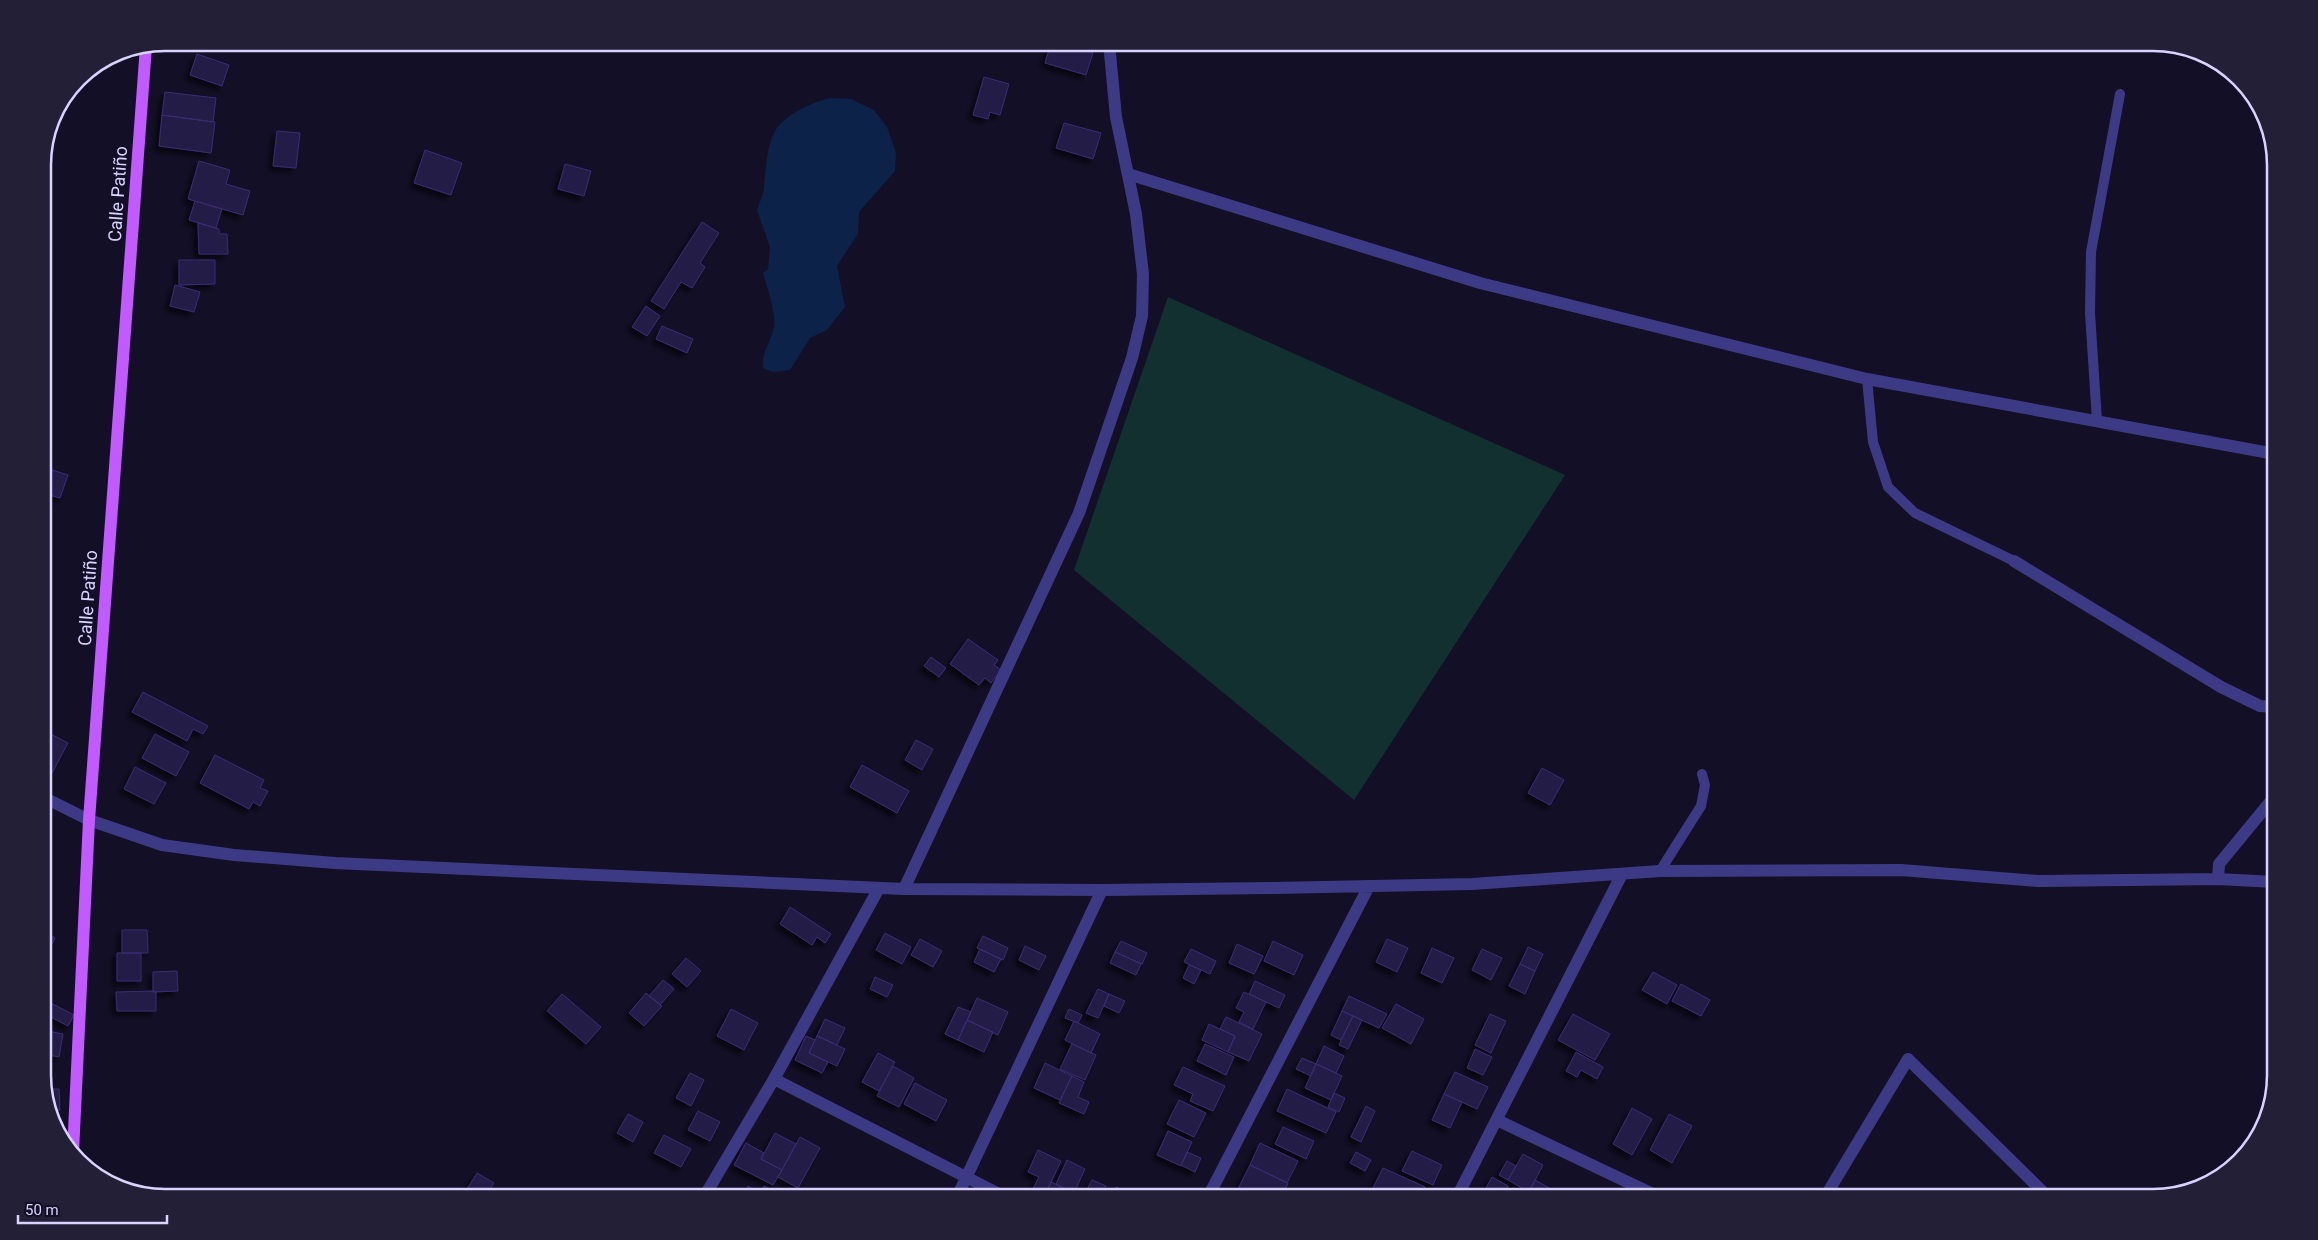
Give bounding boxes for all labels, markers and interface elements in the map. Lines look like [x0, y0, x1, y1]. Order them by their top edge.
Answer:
street label: Calle Patiño [104, 145, 131, 242]
street label: Calle Patiño [74, 549, 101, 646]
scale bar [18, 1192, 166, 1224]
text: 50 m [25, 1201, 59, 1219]

